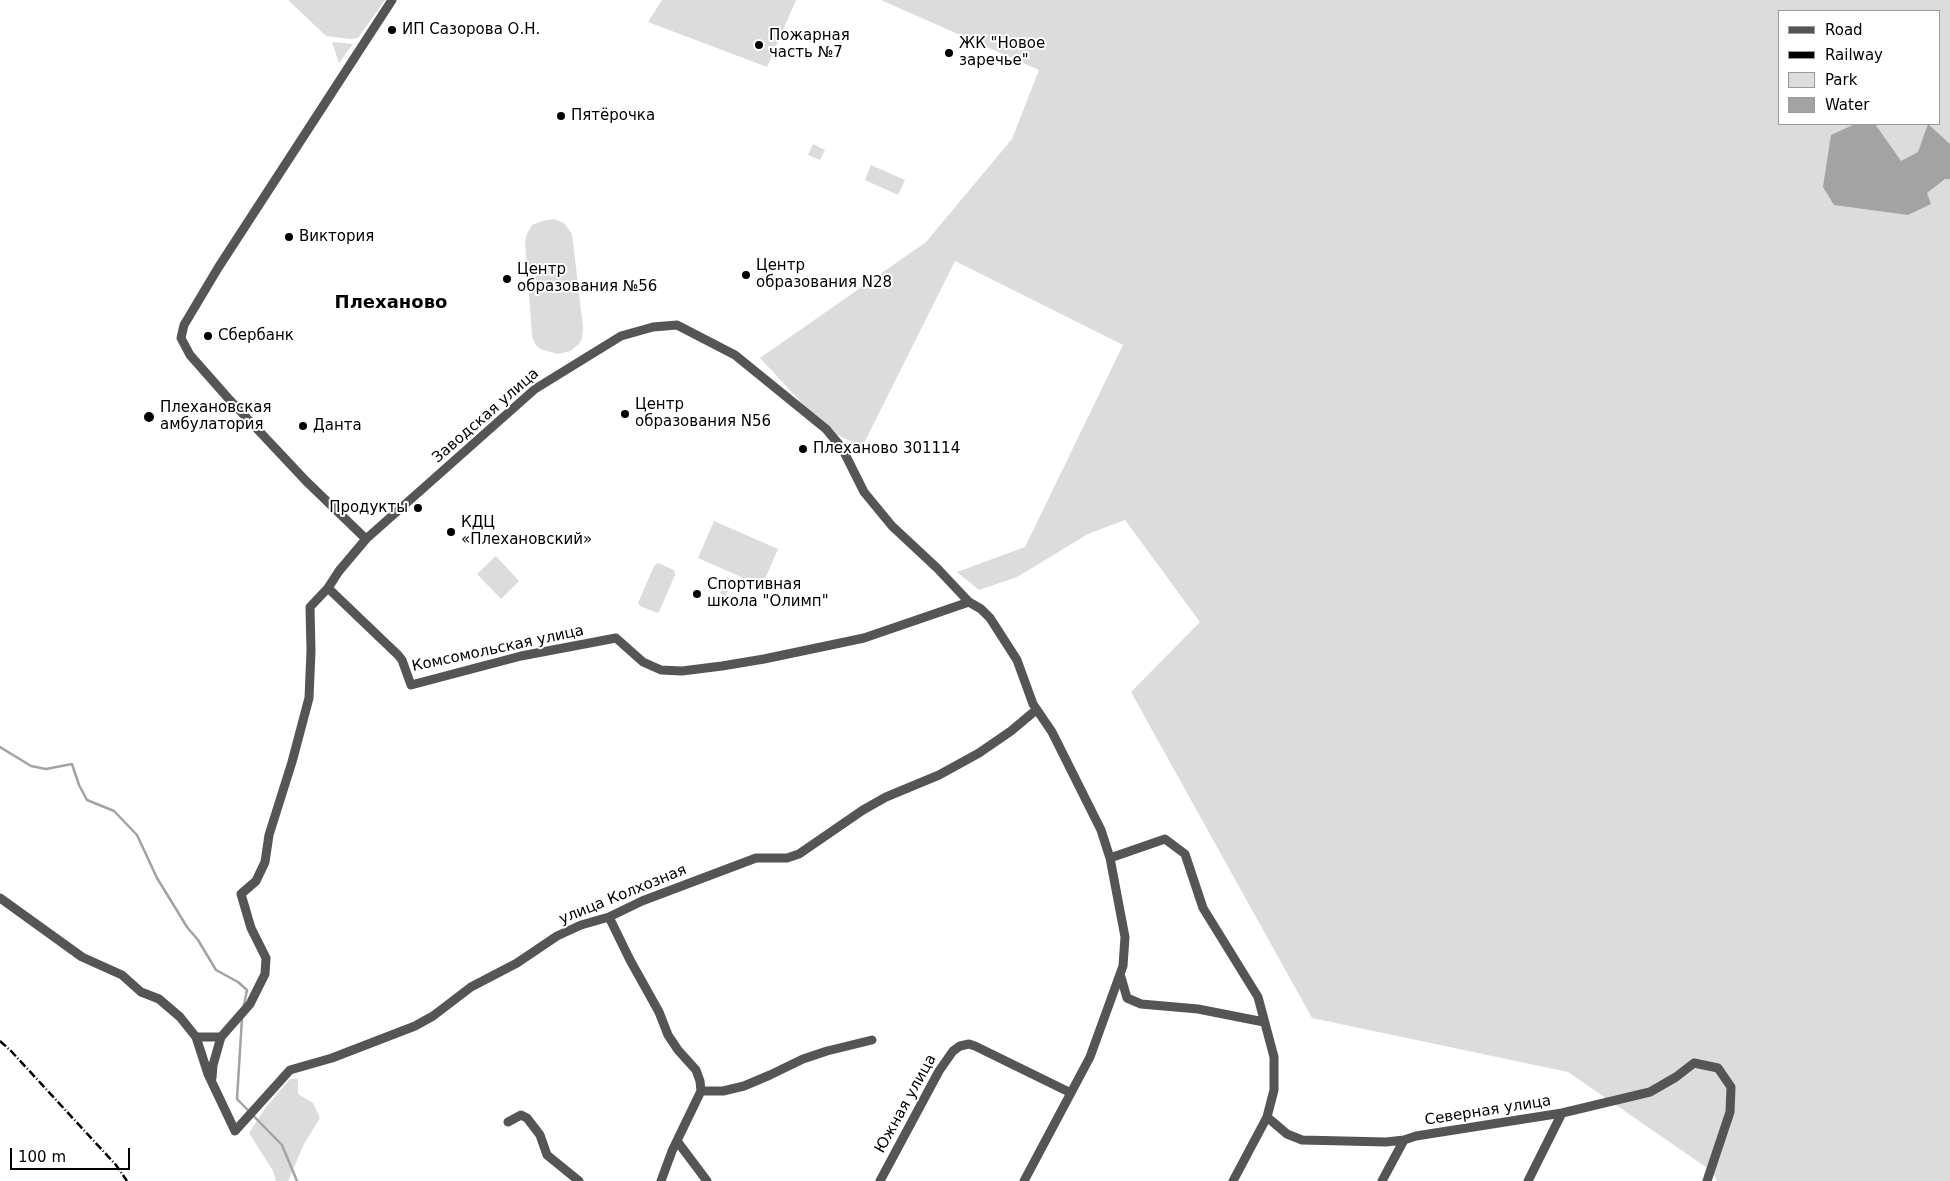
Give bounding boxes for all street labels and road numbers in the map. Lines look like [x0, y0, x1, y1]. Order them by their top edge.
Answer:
street label: Заводская улица [429, 365, 543, 467]
street label: Комсомольская улица [410, 622, 586, 676]
street label: улица Колхозная [557, 861, 689, 929]
street label: Южная улица [871, 1051, 941, 1157]
street label: Северная улица [1424, 1092, 1552, 1130]

